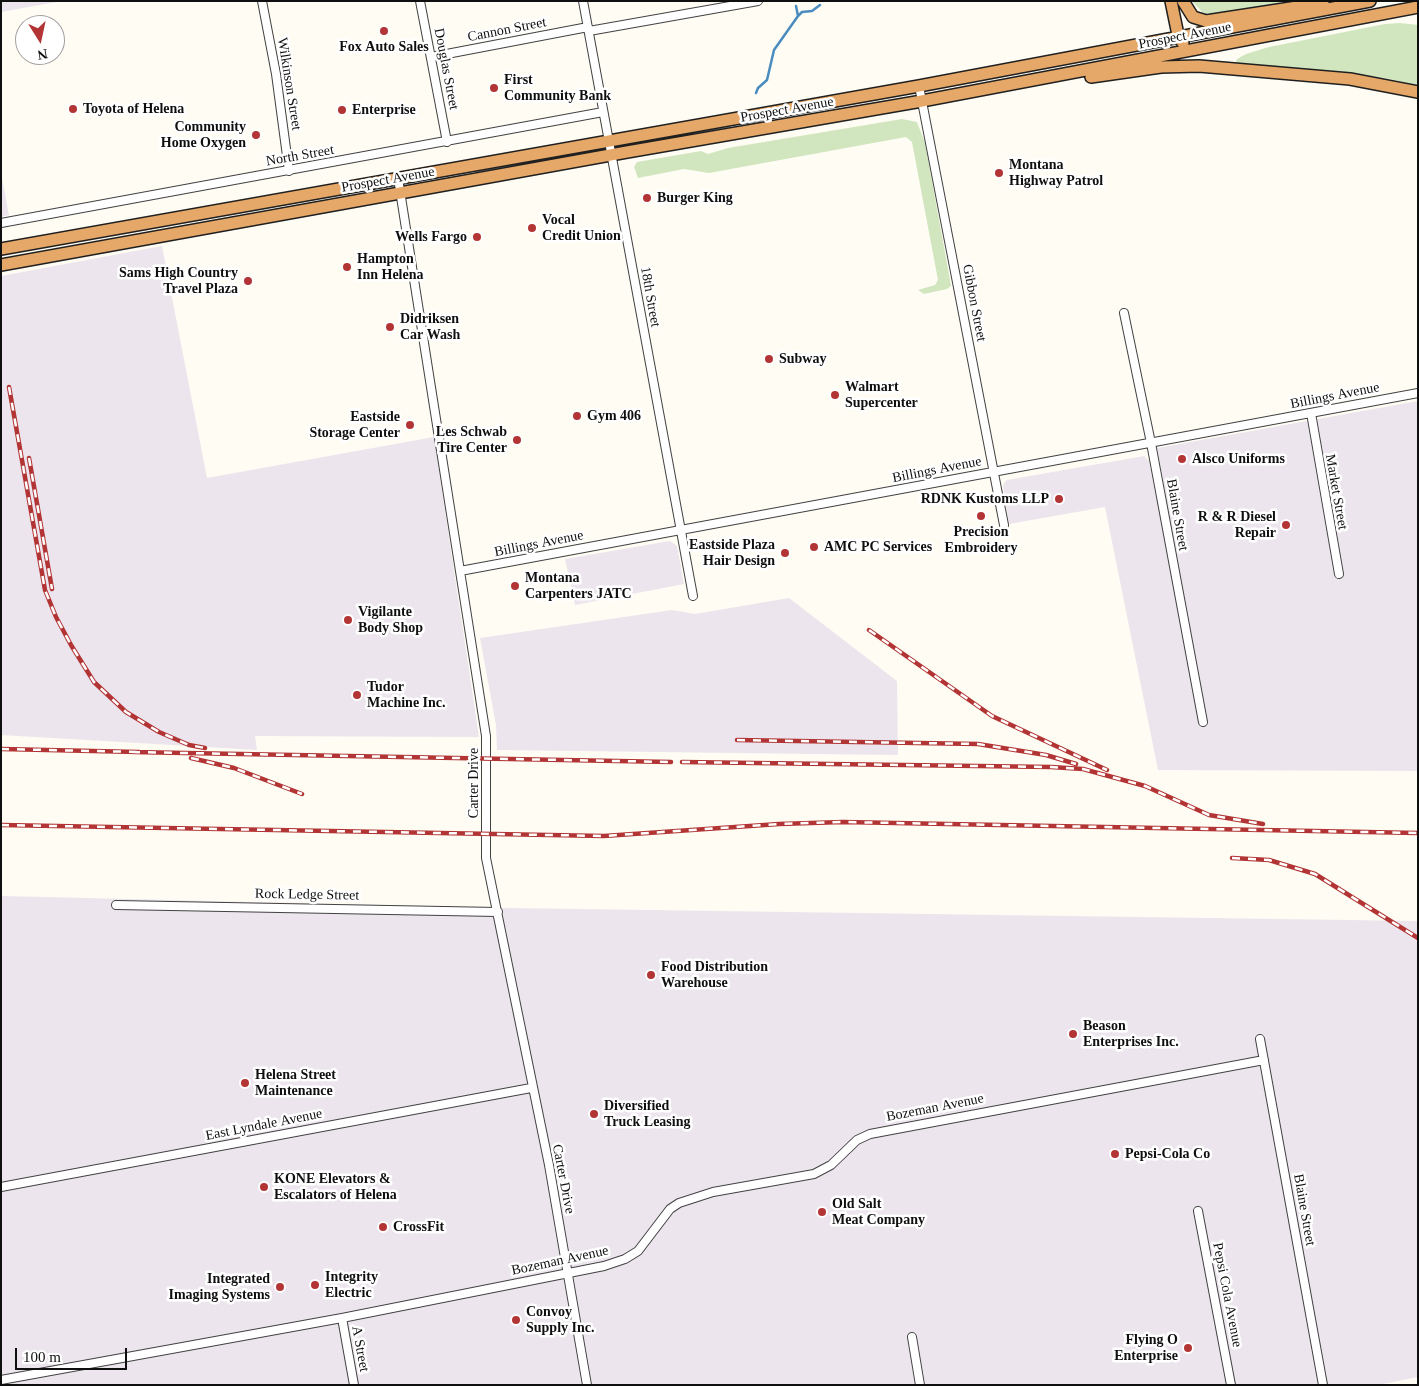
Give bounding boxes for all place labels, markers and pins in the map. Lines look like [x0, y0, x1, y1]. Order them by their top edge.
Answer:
marker: Fox Auto Sales [378, 25, 390, 37]
place label: Fox Auto Sales [339, 39, 429, 55]
place label: First Community Bank [504, 72, 611, 104]
marker: First Community Bank [488, 82, 500, 94]
place label: Toyota of Helena [83, 101, 184, 117]
place label: Enterprise [352, 102, 416, 118]
marker: Toyota of Helena [67, 103, 79, 115]
marker: Enterprise [336, 104, 348, 116]
place label: Community Home Oxygen [161, 119, 246, 152]
marker: Community Home Oxygen [250, 129, 262, 141]
place label: Montana Highway Patrol [1009, 157, 1103, 190]
marker: Montana Highway Patrol [993, 167, 1005, 179]
place label: Burger King [657, 190, 733, 206]
marker: Burger King [641, 192, 653, 204]
place label: Vocal Credit Union [542, 212, 621, 244]
marker: Vocal Credit Union [526, 222, 538, 234]
place label: Wells Fargo [395, 229, 467, 245]
marker: Wells Fargo [471, 231, 483, 243]
place label: Hampton Inn Helena [357, 251, 424, 284]
marker: Hampton Inn Helena [341, 261, 353, 273]
place label: Sams High Country Travel Plaza [119, 265, 238, 298]
marker: Sams High Country Travel Plaza [242, 275, 254, 287]
place label: Didriksen Car Wash [400, 311, 460, 344]
marker: Didriksen Car Wash [384, 321, 396, 333]
place label: Subway [779, 351, 826, 367]
marker: Subway [763, 353, 775, 365]
place label: Walmart Supercenter [845, 379, 918, 412]
marker: Walmart Supercenter [829, 389, 841, 401]
place label: Gym 406 [587, 408, 641, 424]
place label: Eastside Storage Center [309, 409, 400, 442]
marker: Gym 406 [571, 410, 583, 422]
marker: Eastside Storage Center [404, 419, 416, 431]
place label: Les Schwab Tire Center [436, 424, 507, 457]
marker: Les Schwab Tire Center [511, 434, 523, 446]
place label: Alsco Uniforms [1192, 451, 1285, 467]
marker: Alsco Uniforms [1176, 453, 1188, 465]
place label: RDNK Kustoms LLP [921, 491, 1049, 507]
marker: RDNK Kustoms LLP [1053, 493, 1065, 505]
place label: R & R Diesel Repair [1198, 509, 1276, 542]
marker: Precision Embroidery [975, 510, 987, 522]
marker: R & R Diesel Repair [1280, 519, 1292, 531]
place label: Precision Embroidery [945, 524, 1017, 556]
place label: Eastside Plaza Hair Design [689, 537, 775, 570]
place label: AMC PC Services [824, 539, 932, 555]
marker: AMC PC Services [808, 541, 820, 553]
marker: Eastside Plaza Hair Design [779, 547, 791, 559]
place label: Montana Carpenters JATC [525, 570, 632, 602]
marker: Montana Carpenters JATC [509, 580, 521, 592]
place label: Vigilante Body Shop [358, 604, 423, 636]
marker: Vigilante Body Shop [342, 614, 354, 626]
place label: Tudor Machine Inc. [367, 679, 446, 712]
marker: Tudor Machine Inc. [351, 689, 363, 701]
place label: Food Distribution Warehouse [661, 959, 768, 992]
marker: Food Distribution Warehouse [645, 969, 657, 981]
place label: Beason Enterprises Inc. [1083, 1018, 1179, 1050]
marker: Beason Enterprises Inc. [1067, 1028, 1079, 1040]
place label: Helena Street Maintenance [255, 1067, 336, 1100]
marker: Helena Street Maintenance [239, 1077, 251, 1089]
place label: Diversified Truck Leasing [604, 1098, 690, 1130]
marker: Diversified Truck Leasing [588, 1108, 600, 1120]
place label: Pepsi-Cola Co [1125, 1146, 1210, 1162]
marker: Pepsi-Cola Co [1109, 1148, 1121, 1160]
place label: KONE Elevators & Escalators of Helena [274, 1171, 397, 1204]
marker: KONE Elevators & Escalators of Helena [258, 1181, 270, 1193]
place label: Old Salt Meat Company [832, 1196, 925, 1228]
marker: Old Salt Meat Company [816, 1206, 828, 1218]
place label: CrossFit [393, 1219, 444, 1235]
marker: CrossFit [377, 1221, 389, 1233]
place label: Integrity Electric [325, 1269, 378, 1302]
place label: Integrated Imaging Systems [168, 1271, 270, 1304]
marker: Integrity Electric [309, 1279, 321, 1291]
marker: Integrated Imaging Systems [274, 1281, 286, 1293]
place label: Convoy Supply Inc. [526, 1304, 594, 1336]
marker: Convoy Supply Inc. [510, 1314, 522, 1326]
place label: Flying O Enterprise [1114, 1332, 1178, 1364]
marker: Flying O Enterprise [1182, 1342, 1194, 1354]

